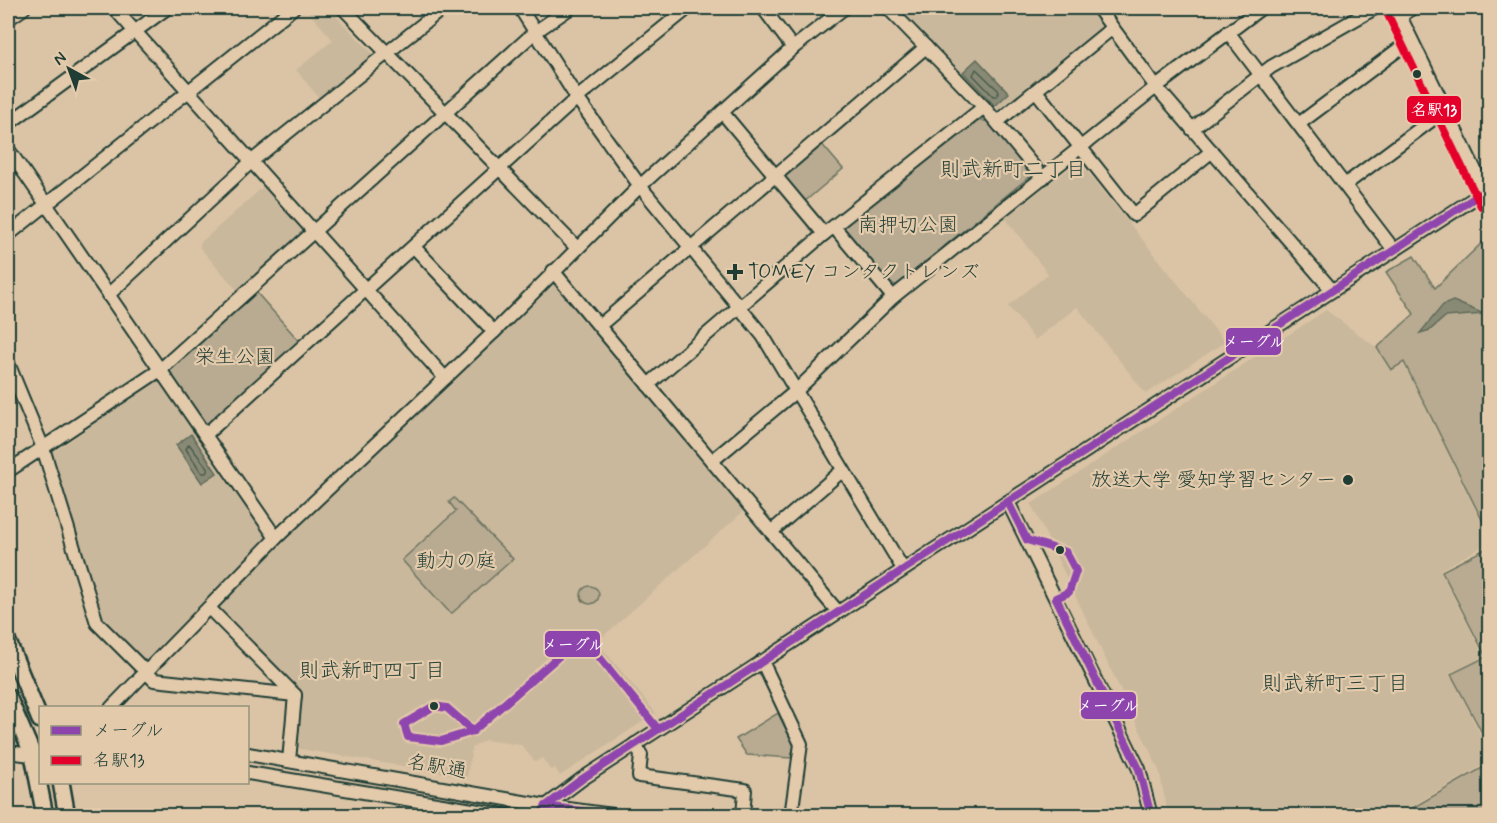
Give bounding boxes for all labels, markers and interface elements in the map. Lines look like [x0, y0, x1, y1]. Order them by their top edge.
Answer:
north arrow [39, 39, 99, 99]
text: N [49, 47, 71, 70]
unlabelled marker [1411, 68, 1423, 80]
line badge: 名駅13 [1406, 95, 1462, 124]
text: 名駅13 [1411, 100, 1457, 121]
district label: 則武新町二丁目 [940, 156, 1087, 184]
park label: 南押切公園 [858, 212, 958, 239]
place label: TOMEY コンタクトレンズ [748, 259, 980, 286]
marker: TOMEY コンタクトレンズ [726, 263, 744, 281]
line badge: メーグル [1225, 327, 1282, 356]
text: メーグル [1222, 332, 1286, 353]
park label: 栄生公園 [195, 344, 275, 371]
place label: 放送大学 愛知学習センター [1091, 467, 1336, 494]
marker: 放送大学 愛知学習センター [1341, 473, 1355, 487]
unlabelled marker [1054, 544, 1066, 556]
park label: 動力の庭 [416, 548, 496, 575]
line badge: メーグル [544, 630, 601, 658]
text: メーグル [541, 635, 605, 656]
district label: 則武新町四丁目 [299, 657, 446, 685]
district label: 則武新町三丁目 [1262, 670, 1409, 698]
line badge: メーグル [1080, 691, 1137, 720]
text: メーグル [1076, 696, 1140, 717]
unlabelled marker [428, 700, 440, 712]
legend [39, 706, 249, 784]
text: メーグル [93, 719, 163, 743]
street label: 名駅通 [405, 748, 469, 786]
text: 名駅13 [93, 749, 145, 773]

